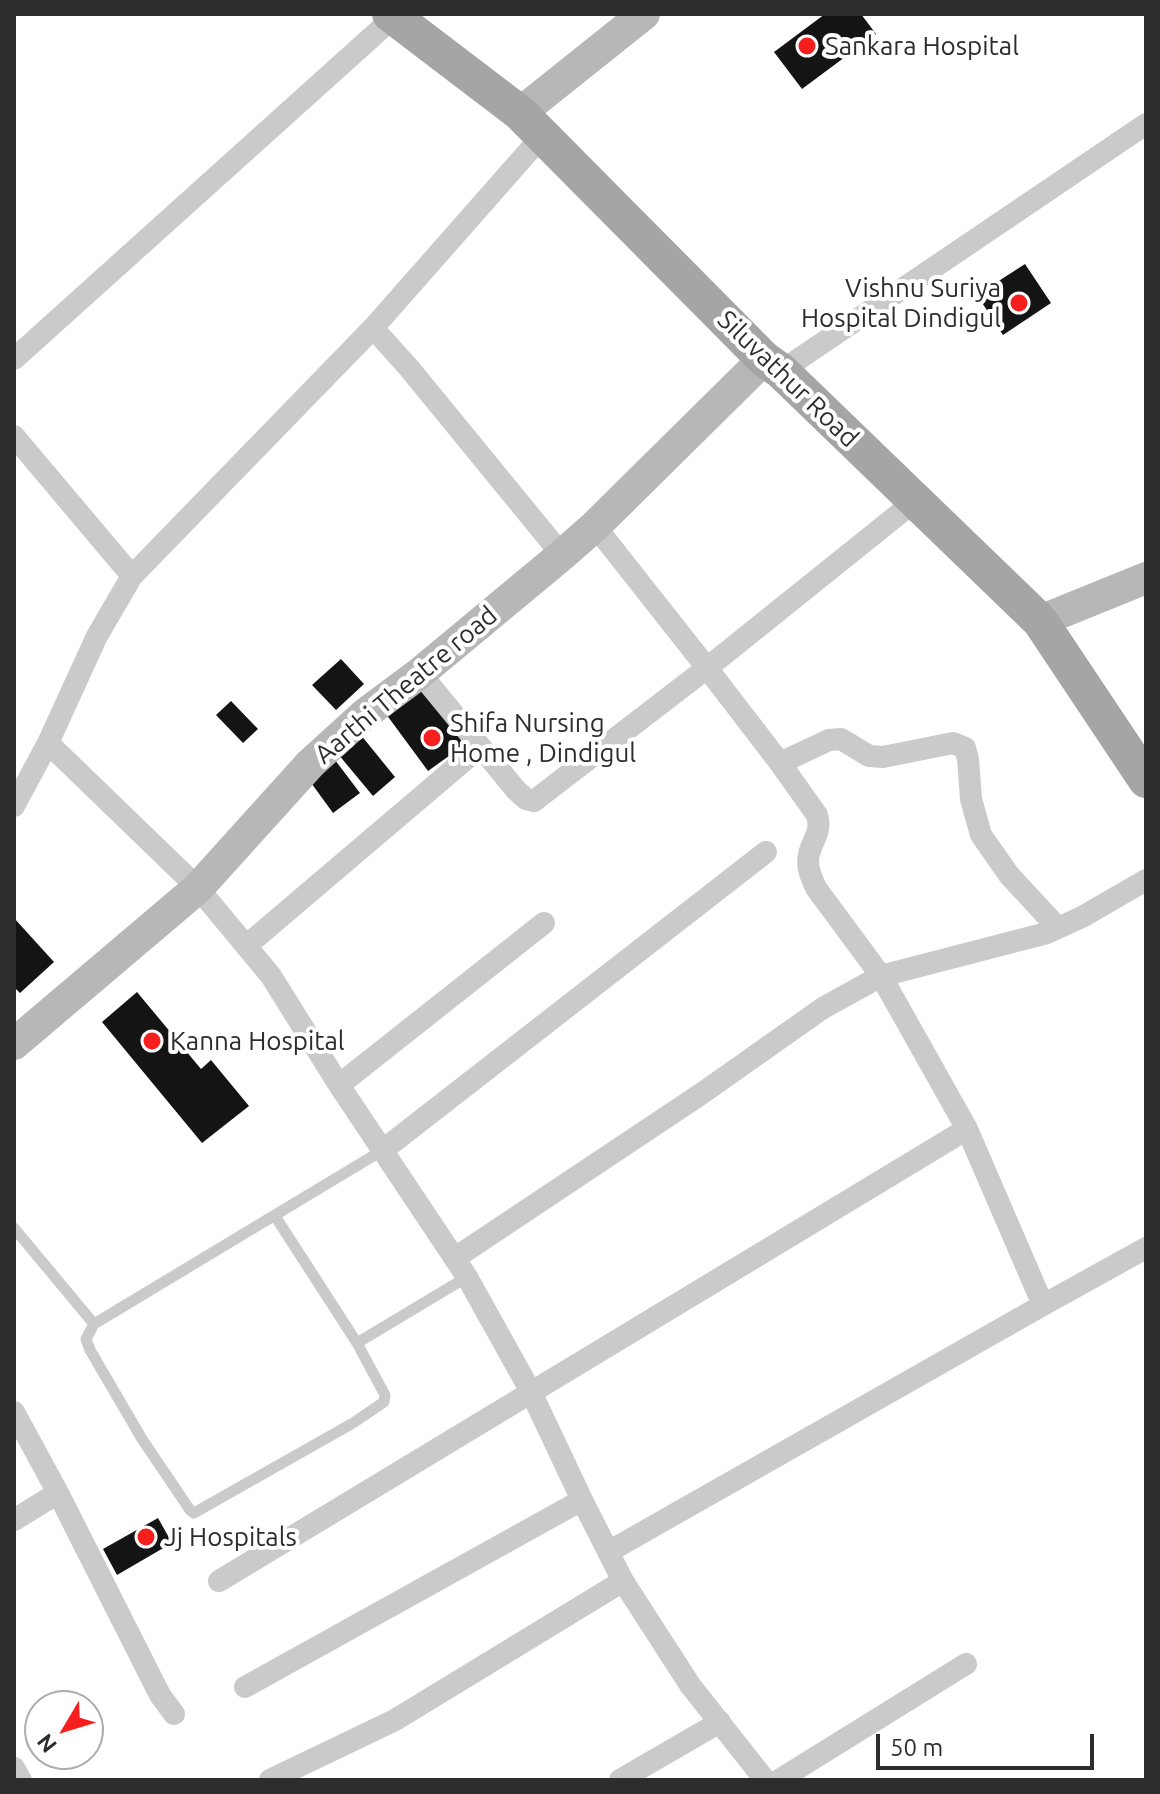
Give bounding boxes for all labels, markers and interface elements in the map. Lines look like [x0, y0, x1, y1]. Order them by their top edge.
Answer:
place label: Sankara Hospital [825, 30, 1019, 62]
marker: Sankara Hospital [796, 35, 818, 57]
place label: Vishnu Suriya Hospital Dindigul [801, 272, 1001, 334]
marker: Vishnu Suriya Hospital Dindigul [1008, 292, 1030, 314]
street label: Siluvathur Road [711, 304, 865, 454]
street label: Aarthi Theatre road [308, 600, 504, 770]
place label: Shifa Nursing Home , Dindigul [450, 707, 636, 768]
marker: Shifa Nursing Home , Dindigul [421, 727, 443, 749]
place label: Kanna Hospital [170, 1025, 345, 1057]
marker: Kanna Hospital [141, 1030, 163, 1052]
place label: Jj Hospitals [164, 1521, 297, 1553]
marker: Jj Hospitals [135, 1526, 157, 1548]
north arrow [24, 1690, 104, 1770]
scale bar [880, 1718, 1098, 1768]
text: N [31, 1730, 61, 1758]
text: 50 m [890, 1734, 943, 1761]

